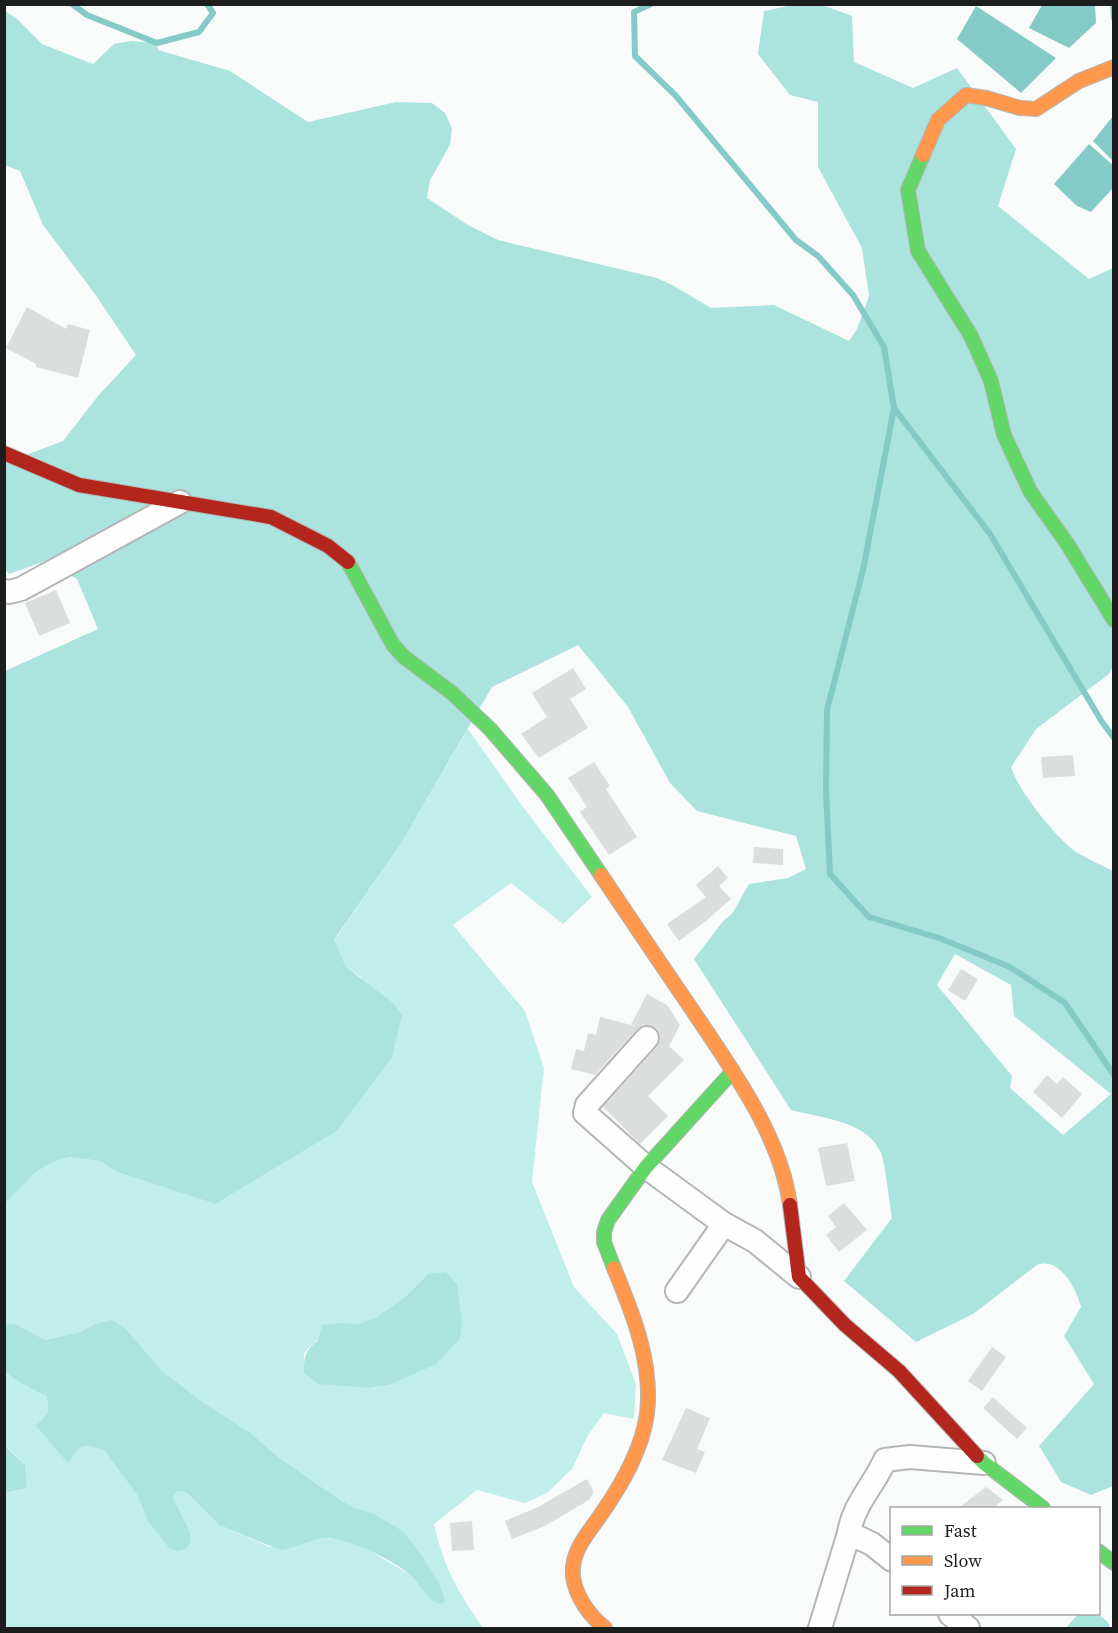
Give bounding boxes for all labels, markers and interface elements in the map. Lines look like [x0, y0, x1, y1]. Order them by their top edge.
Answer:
legend [890, 1507, 1100, 1615]
text: Fast [944, 1518, 977, 1543]
text: Slow [944, 1548, 982, 1573]
text: Jam [943, 1578, 976, 1603]

